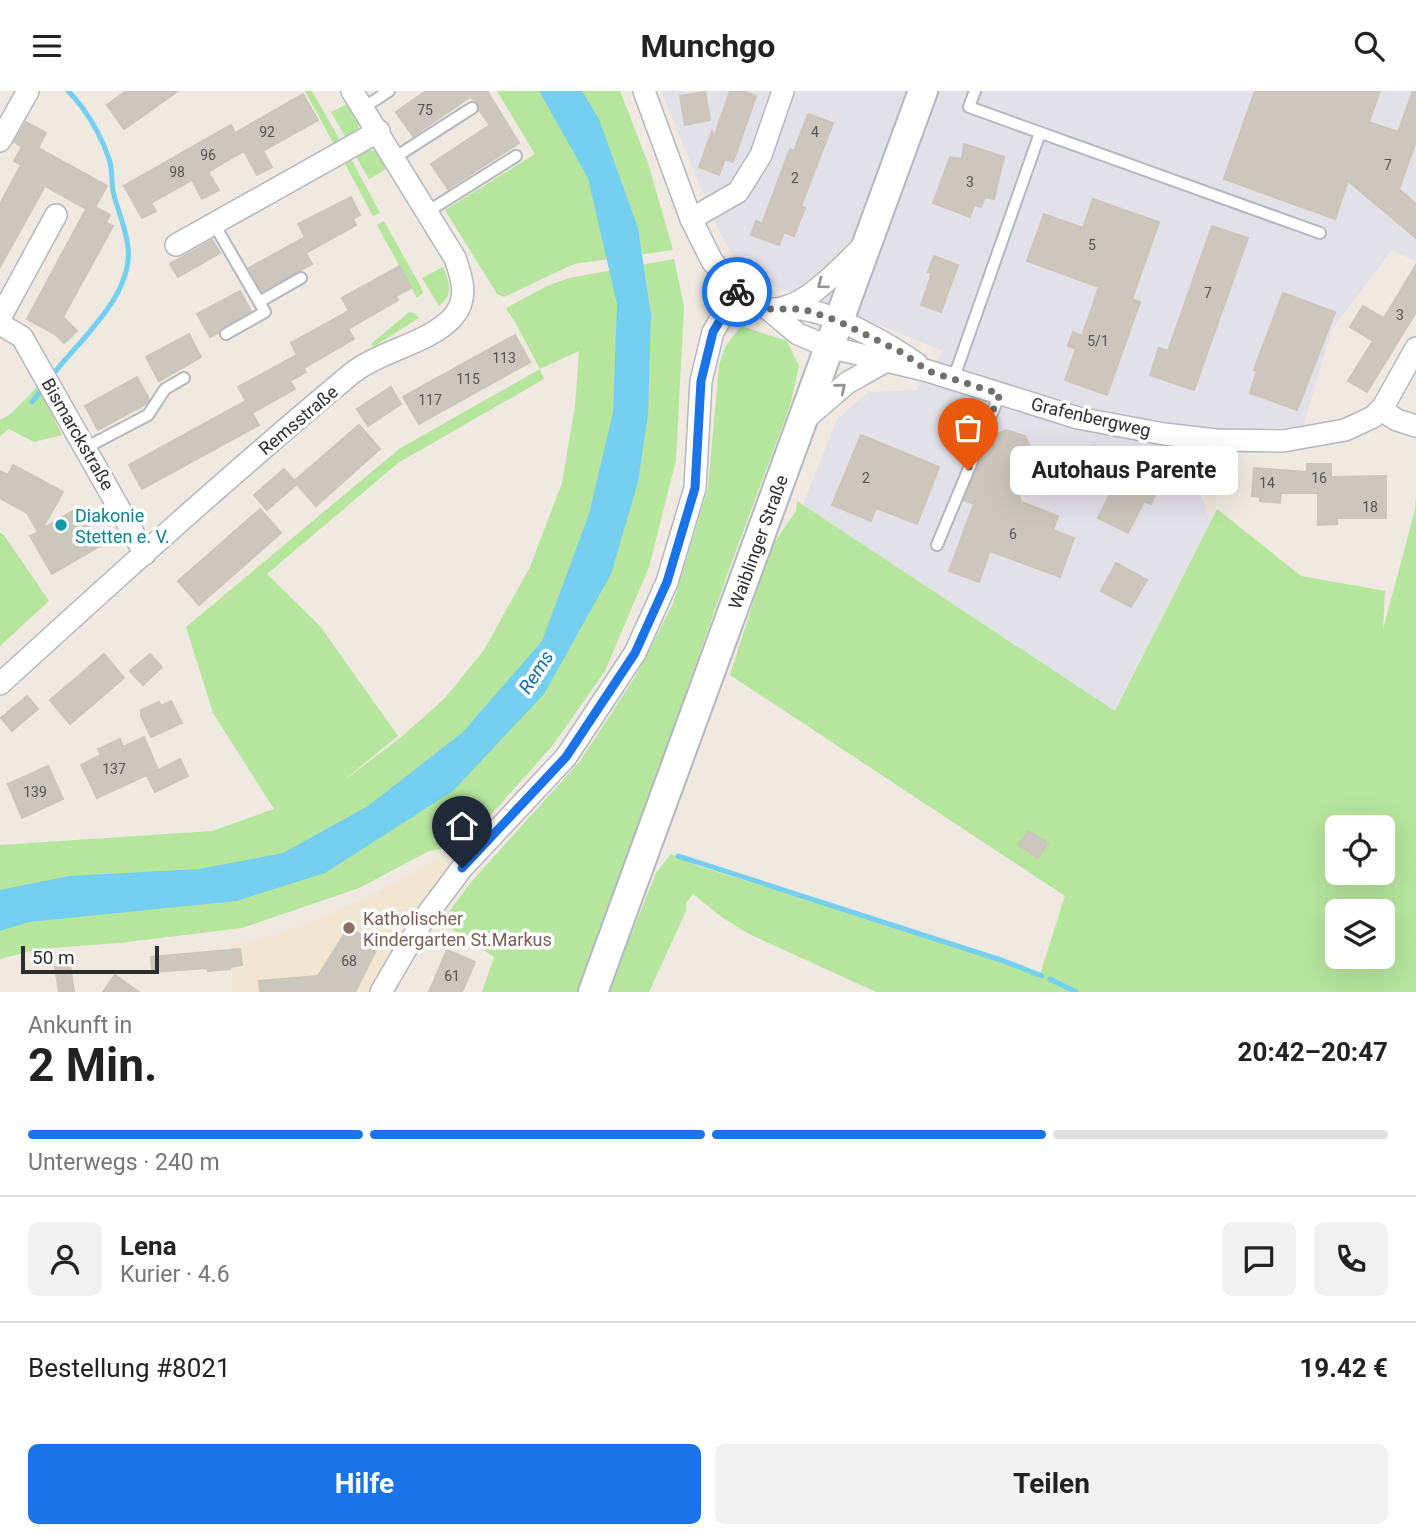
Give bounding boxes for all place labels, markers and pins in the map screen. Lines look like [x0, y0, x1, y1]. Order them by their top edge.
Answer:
pin [938, 398, 998, 470]
callout: Autohaus Parente [1010, 445, 1238, 495]
place label: Diakonie Stetten e. V. [75, 505, 170, 547]
marker: Diakonie Stetten e. V. [53, 517, 69, 533]
pin [432, 796, 492, 868]
place label: Katholischer Kindergarten St.Markus [363, 908, 552, 950]
marker: Katholischer Kindergarten St.Markus [341, 920, 357, 936]

